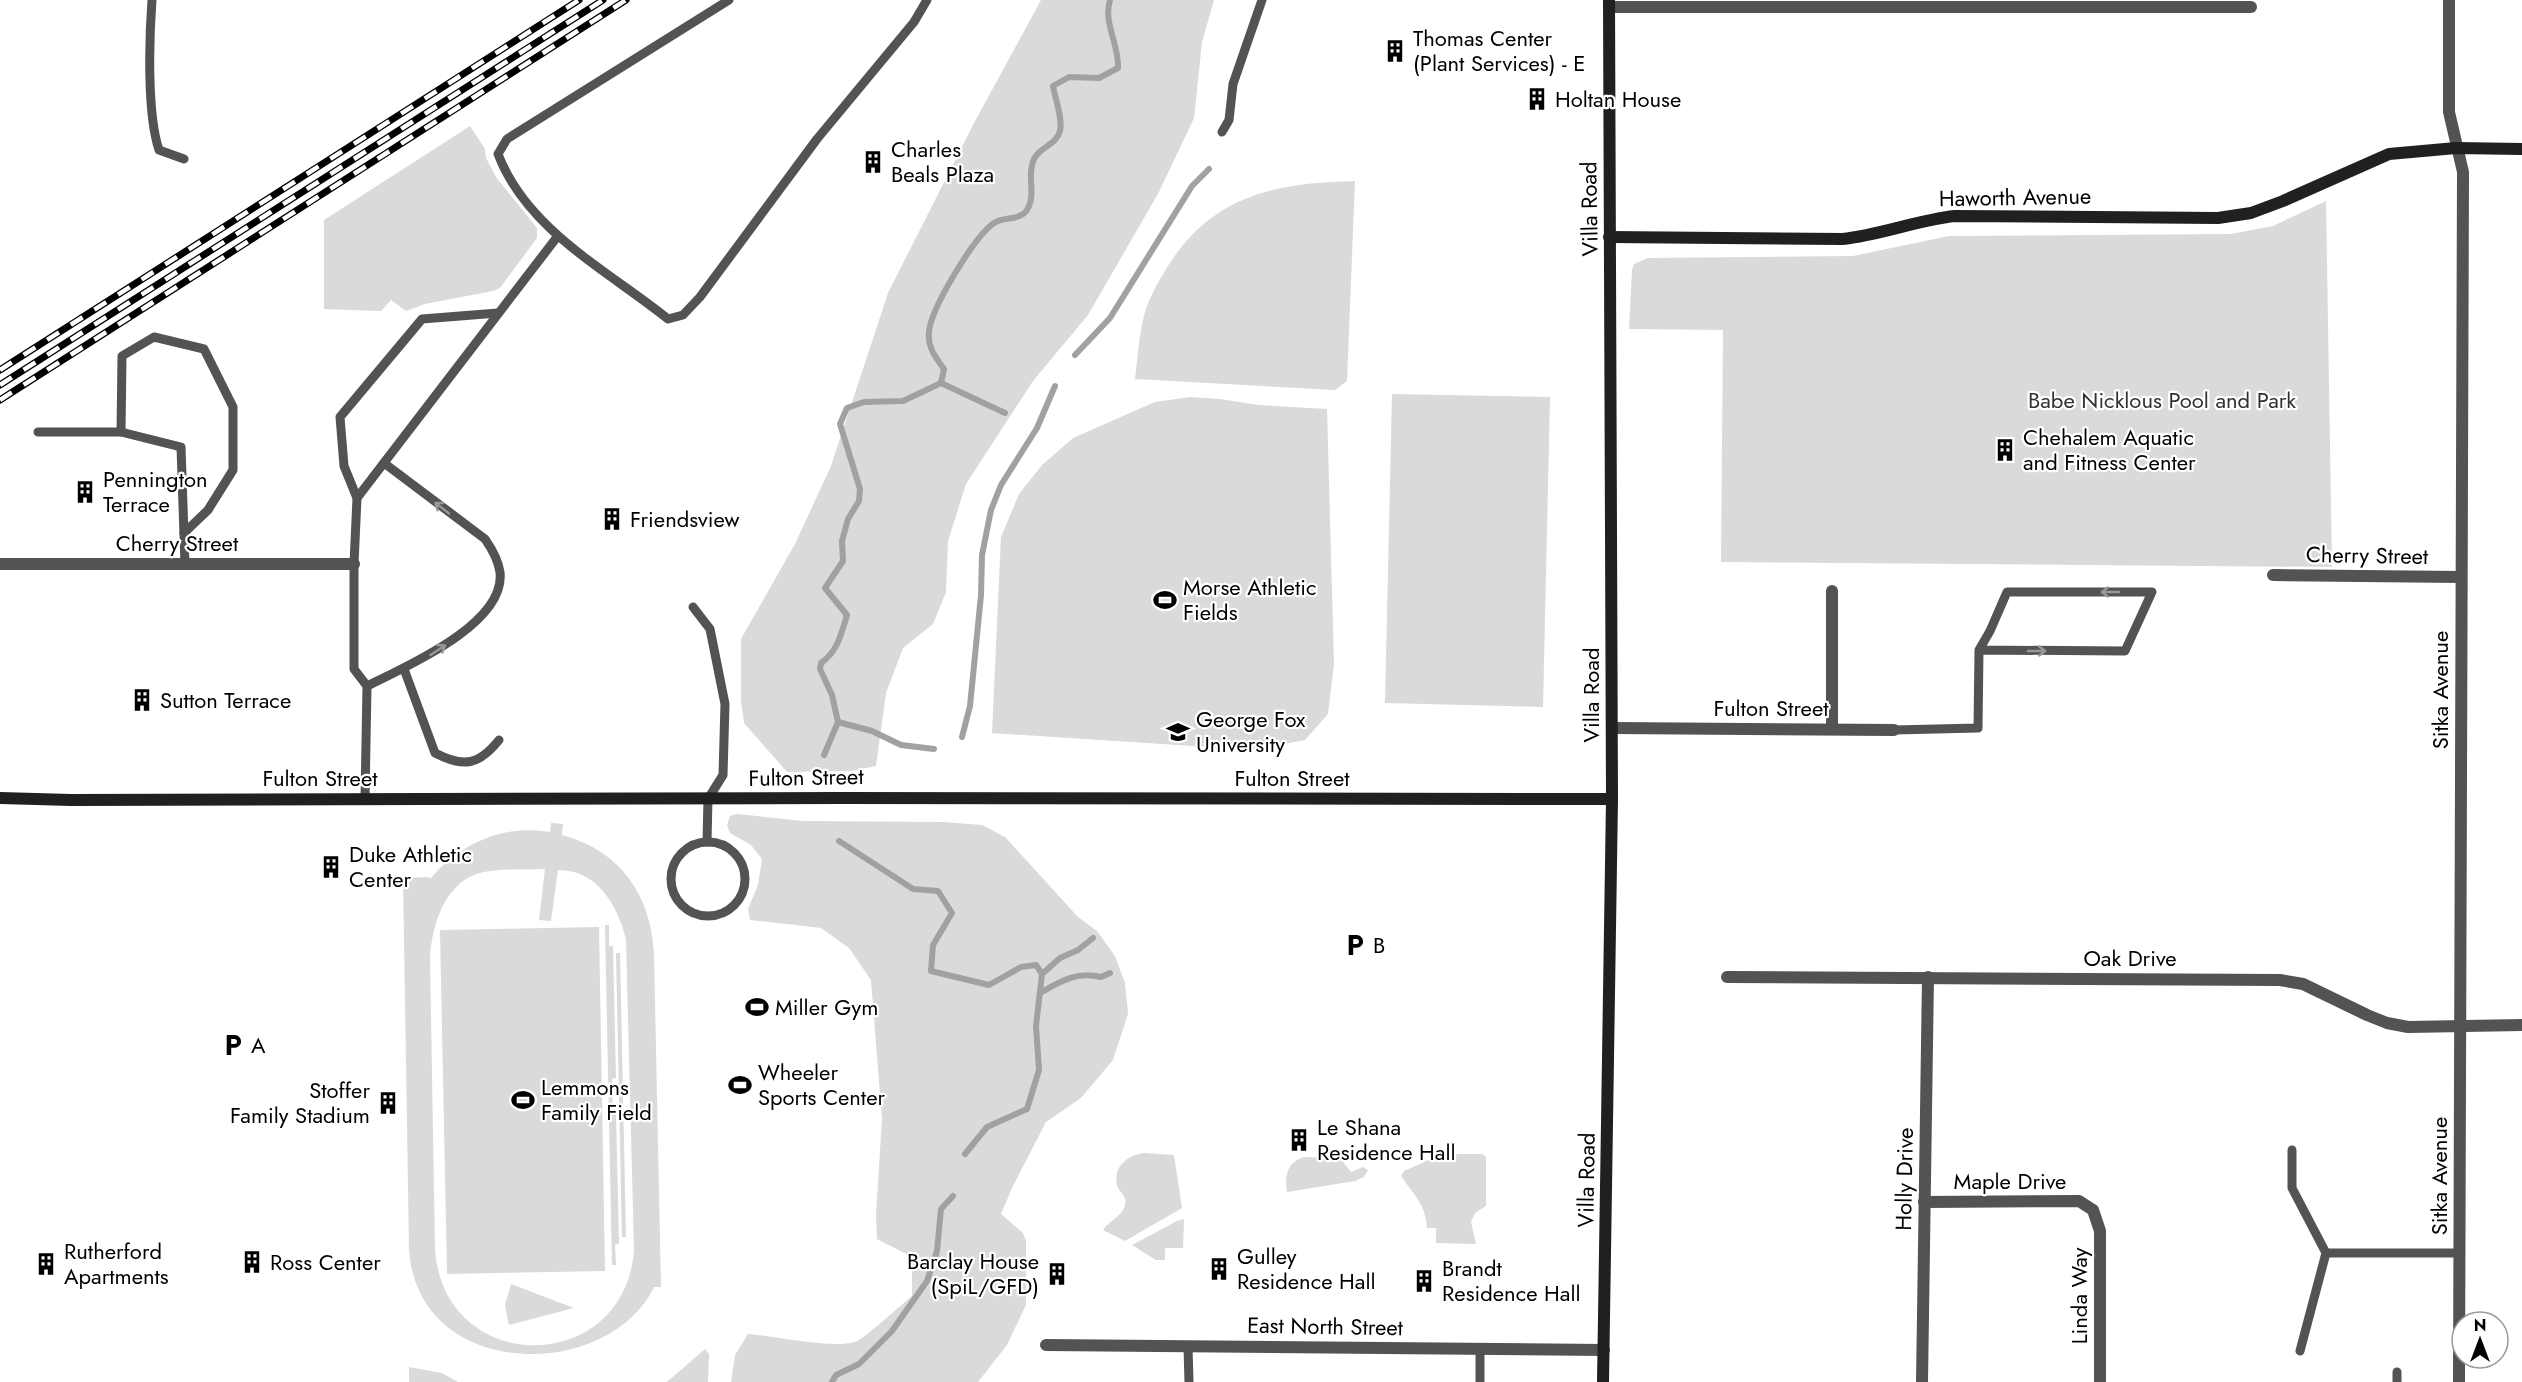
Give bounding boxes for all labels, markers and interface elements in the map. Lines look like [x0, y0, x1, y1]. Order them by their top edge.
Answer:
place label: Thomas Center (Plant Services) - E [1413, 22, 1585, 79]
building icon: Thomas Center (Plant Services) - E [1382, 38, 1408, 64]
place label: Holtan House [1555, 83, 1681, 115]
building icon: Holtan House [1524, 86, 1550, 112]
place label: Charles Beals Plaza [891, 133, 994, 190]
building icon: Charles Beals Plaza [860, 149, 886, 175]
street label: Villa Road [1572, 161, 1606, 257]
street label: Haworth Avenue [1939, 180, 2091, 214]
park label: Babe Nicklous Pool and Park [2028, 384, 2296, 416]
place label: Chehalem Aquatic and Fitness Center [2023, 421, 2196, 478]
building icon: Chehalem Aquatic and Fitness Center [1992, 437, 2018, 463]
place label: Pennington Terrace [103, 463, 207, 520]
building icon: Pennington Terrace [72, 479, 98, 505]
one-way arrow [434, 501, 450, 514]
place label: Friendsview [630, 503, 739, 535]
building icon: Friendsview [599, 506, 625, 532]
street label: Cherry Street [116, 527, 239, 559]
street label: Cherry Street [2305, 538, 2429, 572]
place label: Morse Athletic Fields [1183, 571, 1316, 628]
one-way arrow [2100, 586, 2120, 598]
sports icon: Morse Athletic Fields [1152, 587, 1178, 613]
street label: Sitka Avenue [2424, 631, 2456, 749]
one-way arrow [429, 643, 446, 655]
one-way arrow [2027, 645, 2047, 657]
street label: Villa Road [1575, 648, 1607, 743]
place label: Sutton Terrace [160, 684, 291, 716]
building icon: Sutton Terrace [129, 687, 155, 713]
street label: Fulton Street [1713, 692, 1829, 724]
place label: George Fox University [1196, 703, 1306, 760]
school or university icon: George Fox University [1165, 719, 1191, 745]
street label: Fulton Street [748, 760, 865, 794]
street label: Fulton Street [262, 762, 378, 794]
street label: Fulton Street [1234, 762, 1350, 794]
place label: Duke Athletic Center [349, 838, 472, 895]
building icon: Duke Athletic Center [318, 854, 344, 880]
place label: B [1373, 929, 1385, 961]
parking icon: B [1342, 932, 1368, 958]
street label: Oak Drive [2083, 942, 2177, 974]
place label: Miller Gym [775, 991, 878, 1023]
sports icon: Miller Gym [744, 994, 770, 1020]
place label: A [251, 1029, 266, 1061]
parking icon: A [220, 1032, 246, 1058]
place label: Wheeler Sports Center [758, 1056, 885, 1113]
place label: Lemmons Family Field [541, 1071, 652, 1128]
sports icon: Wheeler Sports Center [727, 1072, 753, 1098]
place label: Stoffer Family Stadium [230, 1074, 370, 1131]
sports icon: Lemmons Family Field [510, 1087, 536, 1113]
building icon: Stoffer Family Stadium [375, 1090, 401, 1116]
place label: Le Shana Residence Hall [1317, 1111, 1456, 1168]
street label: Sitka Avenue [2423, 1117, 2455, 1235]
building icon: Le Shana Residence Hall [1286, 1127, 1312, 1153]
street label: Holly Drive [1887, 1127, 1921, 1231]
street label: Villa Road [1569, 1132, 1603, 1228]
street label: Maple Drive [1954, 1165, 2066, 1197]
place label: Rutherford Apartments [64, 1235, 169, 1292]
place label: Gulley Residence Hall [1237, 1240, 1376, 1297]
place label: Barclay House (SpiL/GFD) [907, 1245, 1039, 1302]
place label: Ross Center [270, 1246, 381, 1278]
street label: Linda Way [2063, 1247, 2095, 1344]
building icon: Ross Center [239, 1249, 265, 1275]
building icon: Rutherford Apartments [33, 1251, 59, 1277]
place label: Brandt Residence Hall [1442, 1252, 1581, 1309]
building icon: Gulley Residence Hall [1206, 1256, 1232, 1282]
building icon: Barclay House (SpiL/GFD) [1044, 1261, 1070, 1287]
building icon: Brandt Residence Hall [1411, 1268, 1437, 1294]
street label: East North Street [1247, 1309, 1404, 1343]
north arrow [2450, 1310, 2510, 1370]
text: N [2474, 1314, 2486, 1337]

